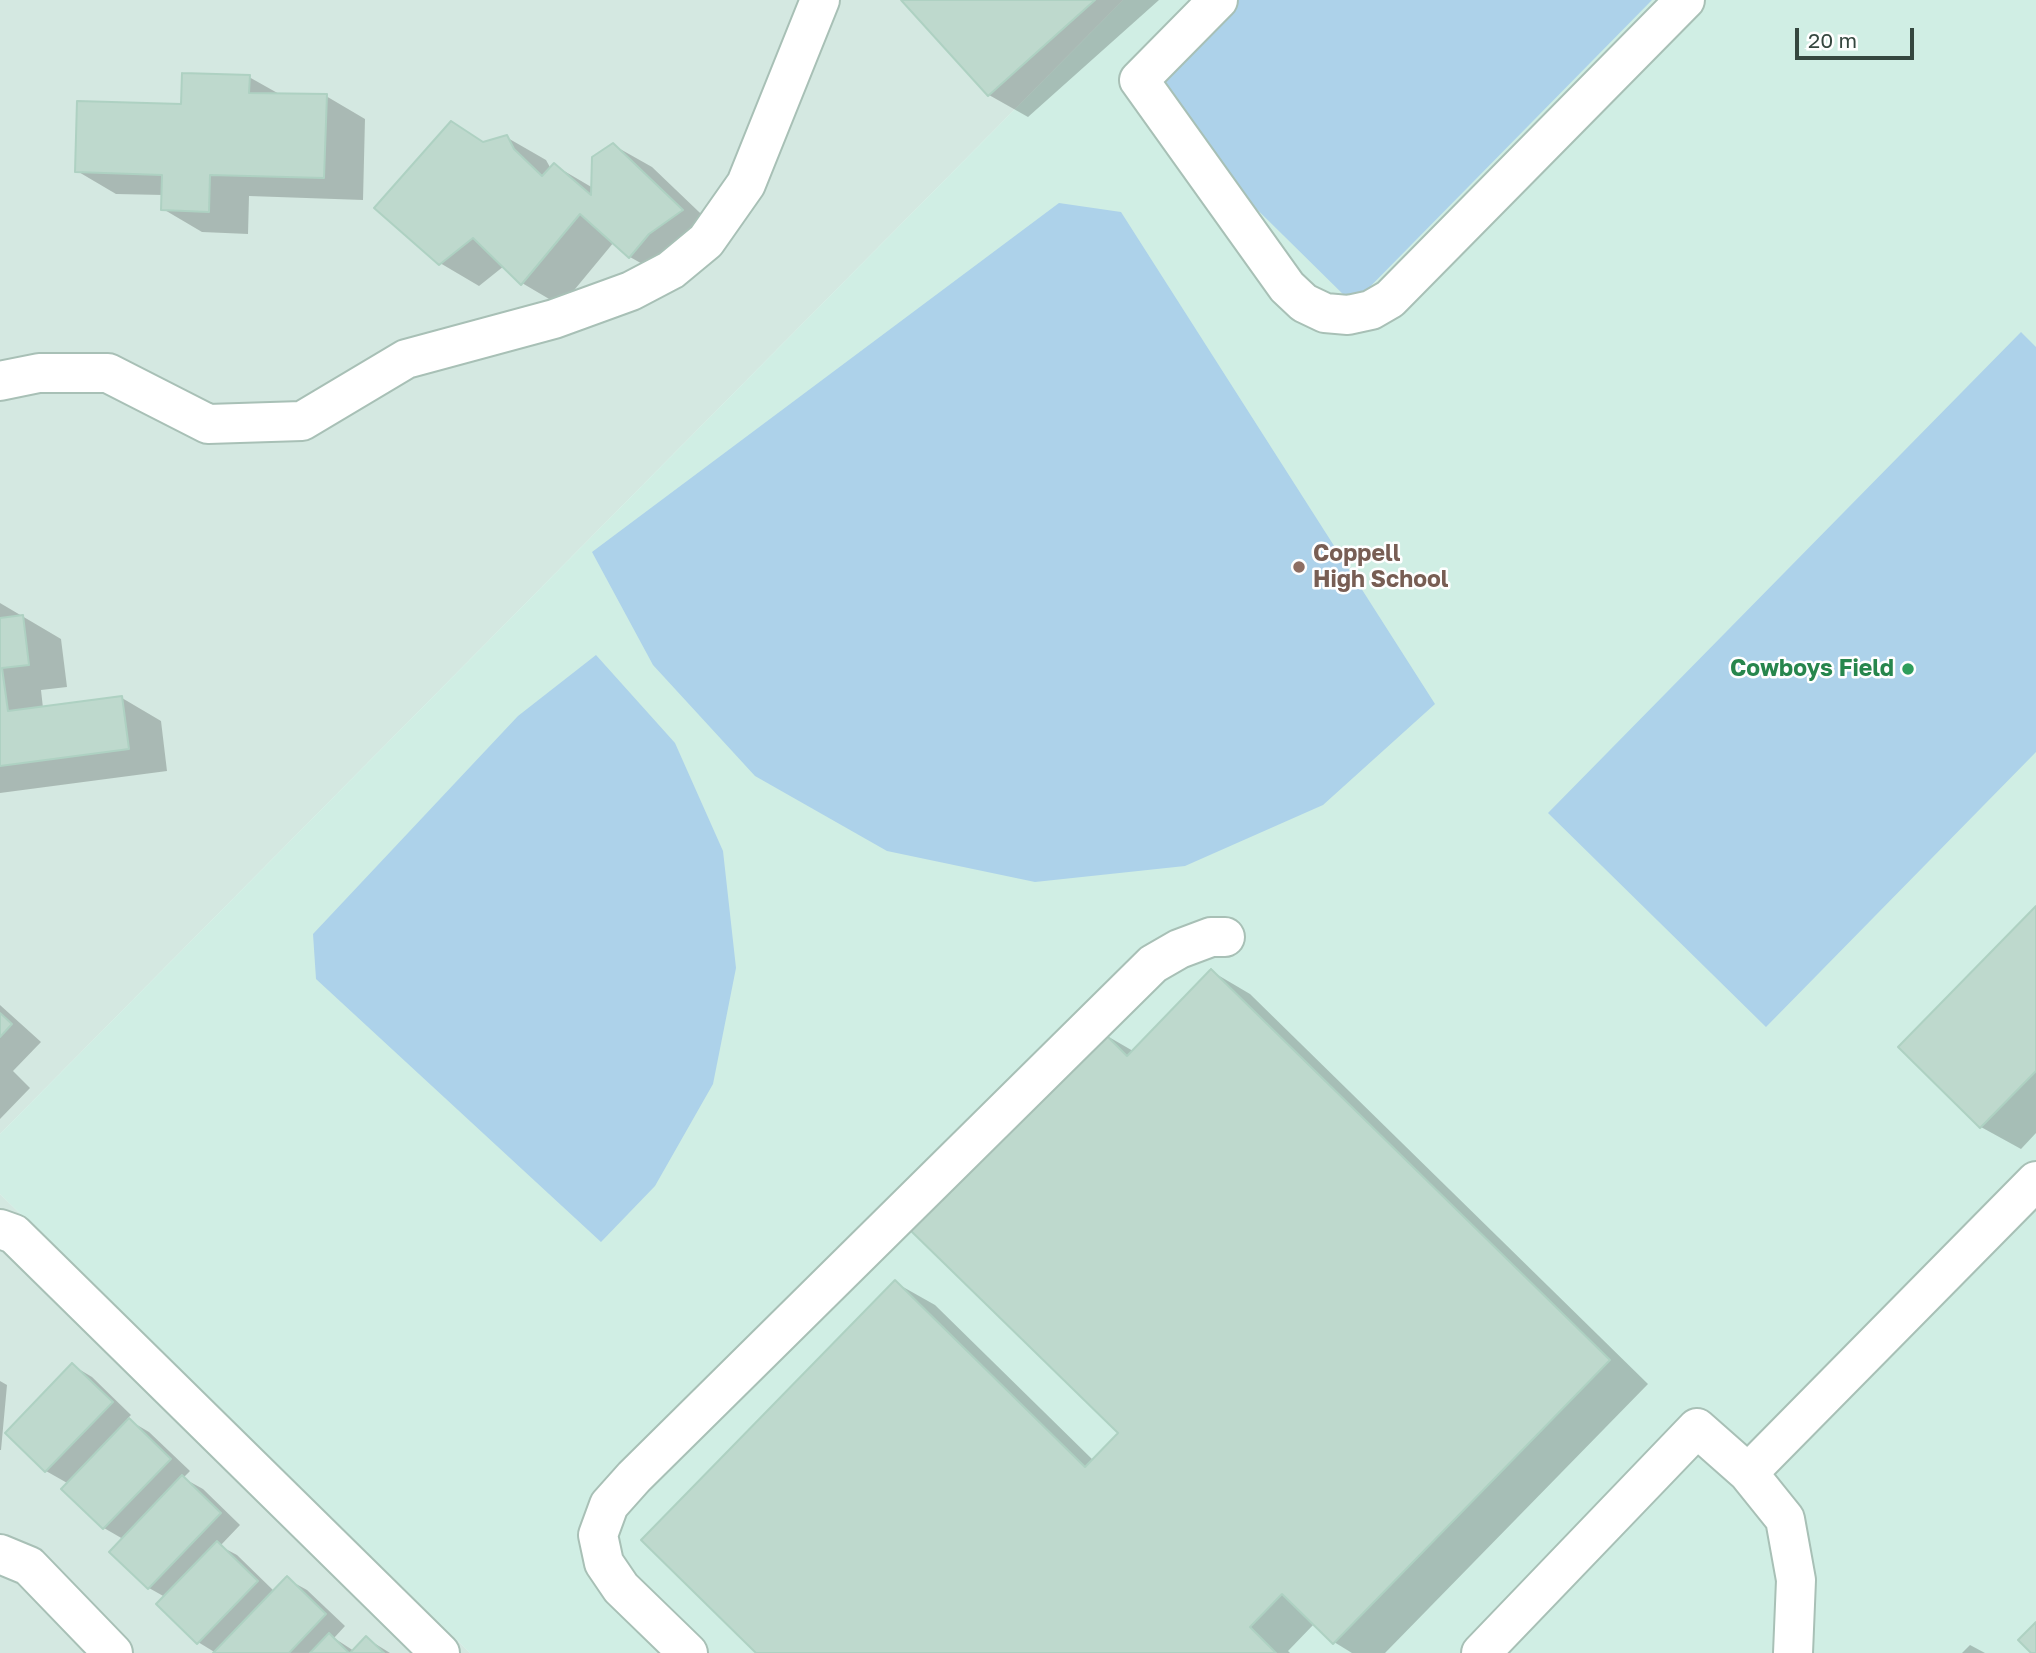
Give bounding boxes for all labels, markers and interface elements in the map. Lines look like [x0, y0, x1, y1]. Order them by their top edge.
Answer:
scale bar [1798, 14, 1917, 58]
text: 20 m [1808, 27, 1857, 53]
place label: Coppell High School [1313, 540, 1448, 594]
marker: Coppell High School [1291, 559, 1307, 575]
place label: Cowboys Field [1730, 655, 1894, 683]
marker: Cowboys Field [1900, 661, 1916, 677]

